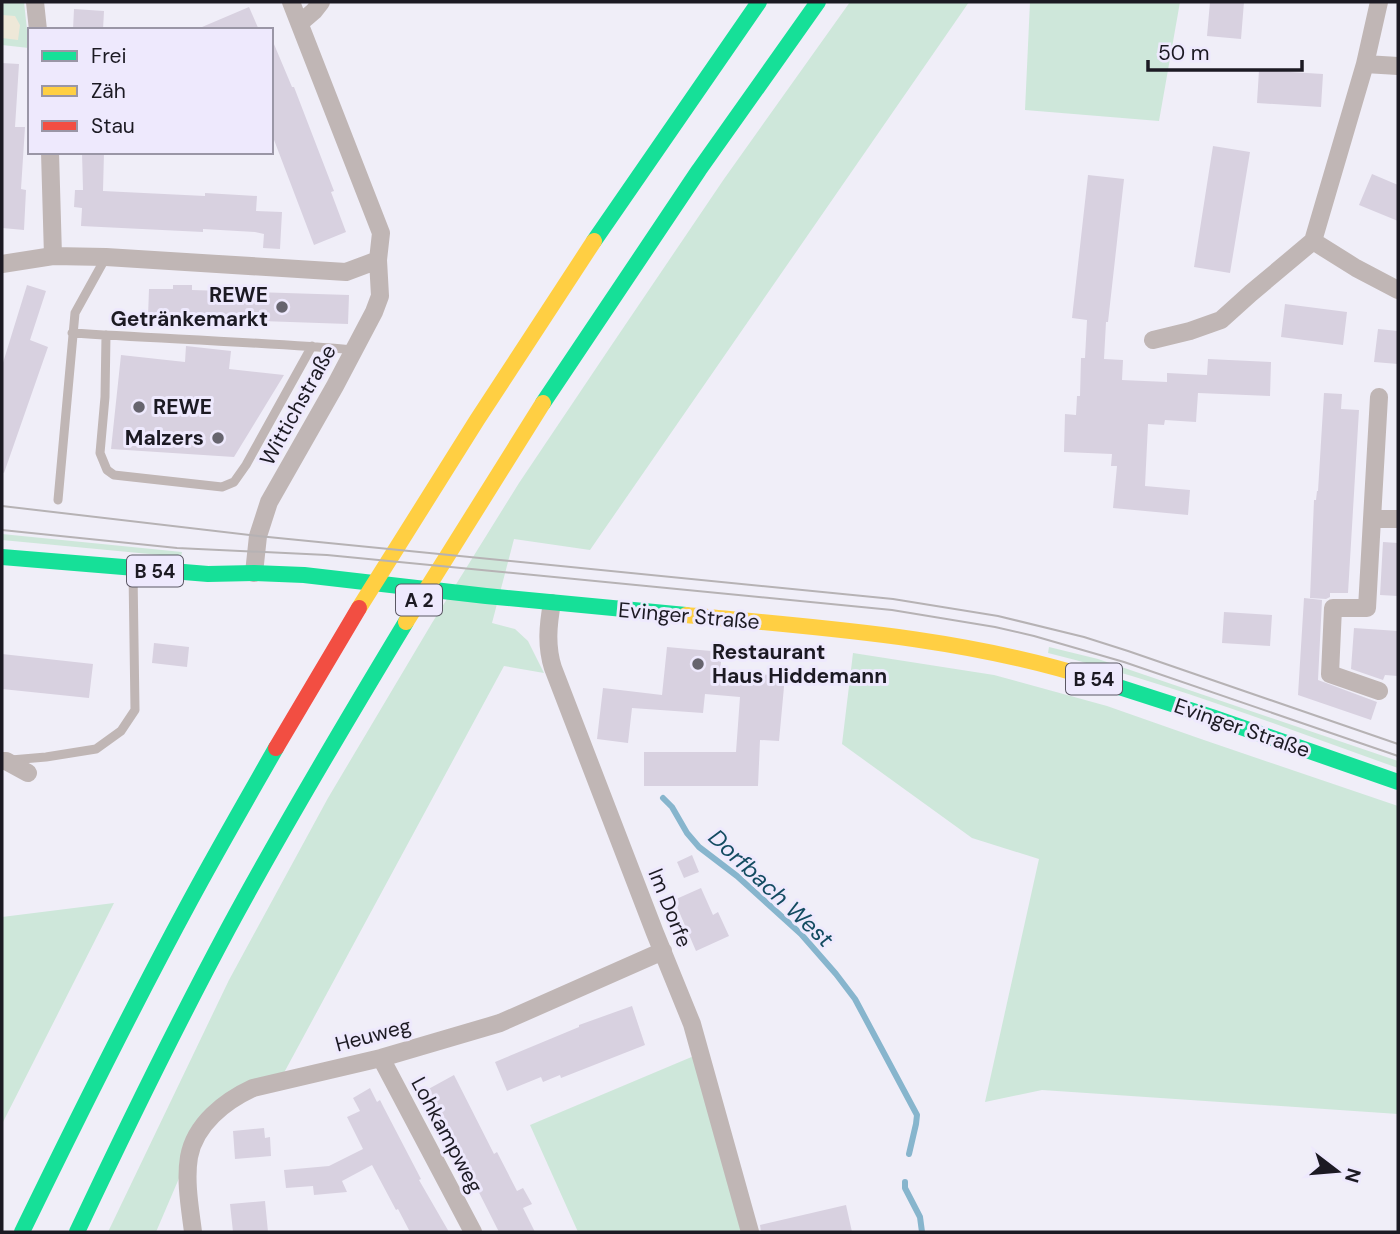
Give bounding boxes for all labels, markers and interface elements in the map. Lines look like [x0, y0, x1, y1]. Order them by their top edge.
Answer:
legend [28, 28, 273, 154]
scale bar [1148, 28, 1302, 72]
text: 50 m [1158, 39, 1209, 67]
text: Frei [91, 42, 127, 70]
text: Zäh [91, 77, 126, 105]
text: Stau [91, 112, 135, 140]
place label: REWE Getränkemarkt [110, 281, 268, 333]
marker: REWE Getränkemarkt [274, 299, 290, 315]
street label: Wittichstraße [253, 340, 343, 470]
place label: REWE [153, 393, 212, 421]
marker: REWE [131, 399, 147, 415]
place label: Malzers [125, 424, 204, 452]
marker: Malzers [210, 430, 226, 446]
road number: B 54 [127, 556, 183, 586]
road number: A 2 [396, 584, 442, 615]
street label: Evinger Straße [617, 596, 761, 636]
place label: Restaurant Haus Hiddemann [712, 638, 887, 690]
marker: Restaurant Haus Hiddemann [690, 656, 706, 672]
road number: B 54 [1066, 664, 1122, 694]
street label: Evinger Straße [1170, 692, 1314, 764]
water label: Dorfbach West [702, 822, 840, 954]
street label: Im Dorfe [642, 864, 698, 952]
street label: Heuweg [332, 1011, 414, 1059]
street label: Lohkampweg [405, 1072, 489, 1198]
north arrow [1302, 1136, 1372, 1206]
text: N [1339, 1165, 1367, 1186]

